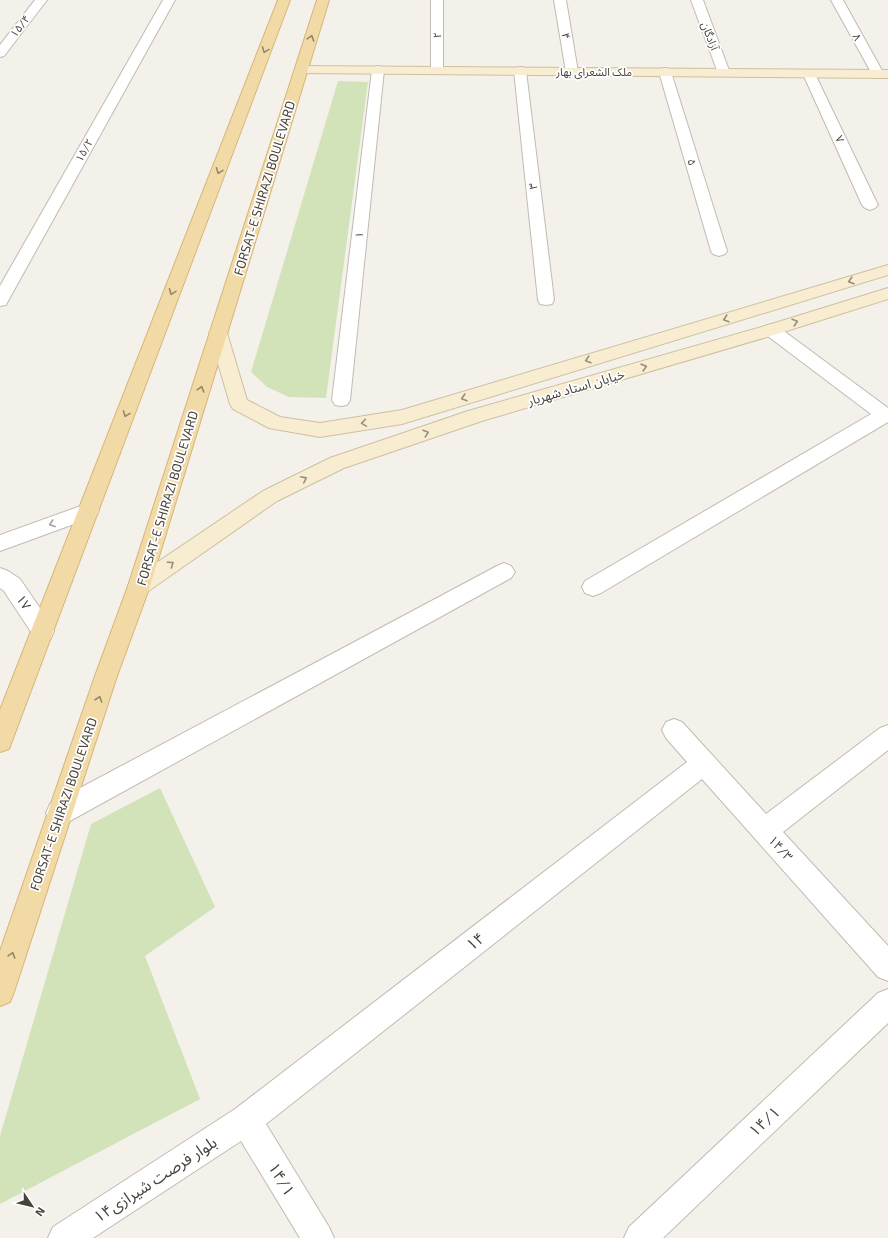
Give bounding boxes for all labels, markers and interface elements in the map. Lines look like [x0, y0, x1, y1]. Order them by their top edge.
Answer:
street label: ۱۵/۴ [7, 12, 32, 39]
street label: آزادگان [698, 20, 722, 53]
street label: ۸ [850, 31, 865, 43]
street label: ۲ [430, 32, 443, 38]
street label: ۴ [560, 32, 573, 40]
one-way arrow [306, 35, 315, 42]
one-way arrow [262, 46, 270, 53]
street label: ملک الشعرای بهار [555, 65, 632, 79]
street label: FORSAT-E SHIRAZI BOULEVARD [230, 99, 298, 277]
street label: ۷ [833, 133, 848, 145]
street label: ۱۵/۲ [72, 136, 95, 164]
street label: ۵ [685, 157, 700, 167]
one-way arrow [215, 167, 223, 174]
street label: ۳ [526, 182, 539, 190]
street label: ۱ [352, 231, 365, 239]
one-way arrow [847, 276, 854, 285]
one-way arrow [169, 289, 177, 296]
one-way arrow [723, 314, 730, 323]
one-way arrow [792, 318, 799, 327]
one-way arrow [585, 355, 592, 364]
one-way arrow [640, 363, 647, 372]
street label: خیابان استاد شهریار [525, 365, 627, 410]
one-way arrow [196, 386, 205, 393]
one-way arrow [461, 393, 468, 402]
street label: FORSAT-E SHIRAZI BOULEVARD [133, 409, 201, 587]
one-way arrow [123, 410, 131, 417]
one-way arrow [360, 418, 367, 427]
one-way arrow [422, 429, 429, 438]
one-way arrow [300, 476, 308, 484]
one-way arrow [49, 520, 56, 528]
one-way arrow [167, 561, 174, 569]
street label: ۱۷ [13, 591, 35, 613]
one-way arrow [94, 695, 102, 702]
street label: FORSAT-E SHIRAZI BOULEVARD [26, 715, 100, 893]
street label: ۱۴/۳ [765, 832, 797, 864]
street label: ۱۴ [462, 927, 488, 954]
one-way arrow [8, 951, 16, 958]
street label: ۱۴/۱ [744, 1102, 783, 1140]
street label: بلوار فرصت شیرازی۱۴ [90, 1132, 220, 1226]
street label: ۱۴/۱ [265, 1159, 300, 1199]
north arrow [12, 1186, 52, 1226]
text: N [33, 1205, 48, 1219]

